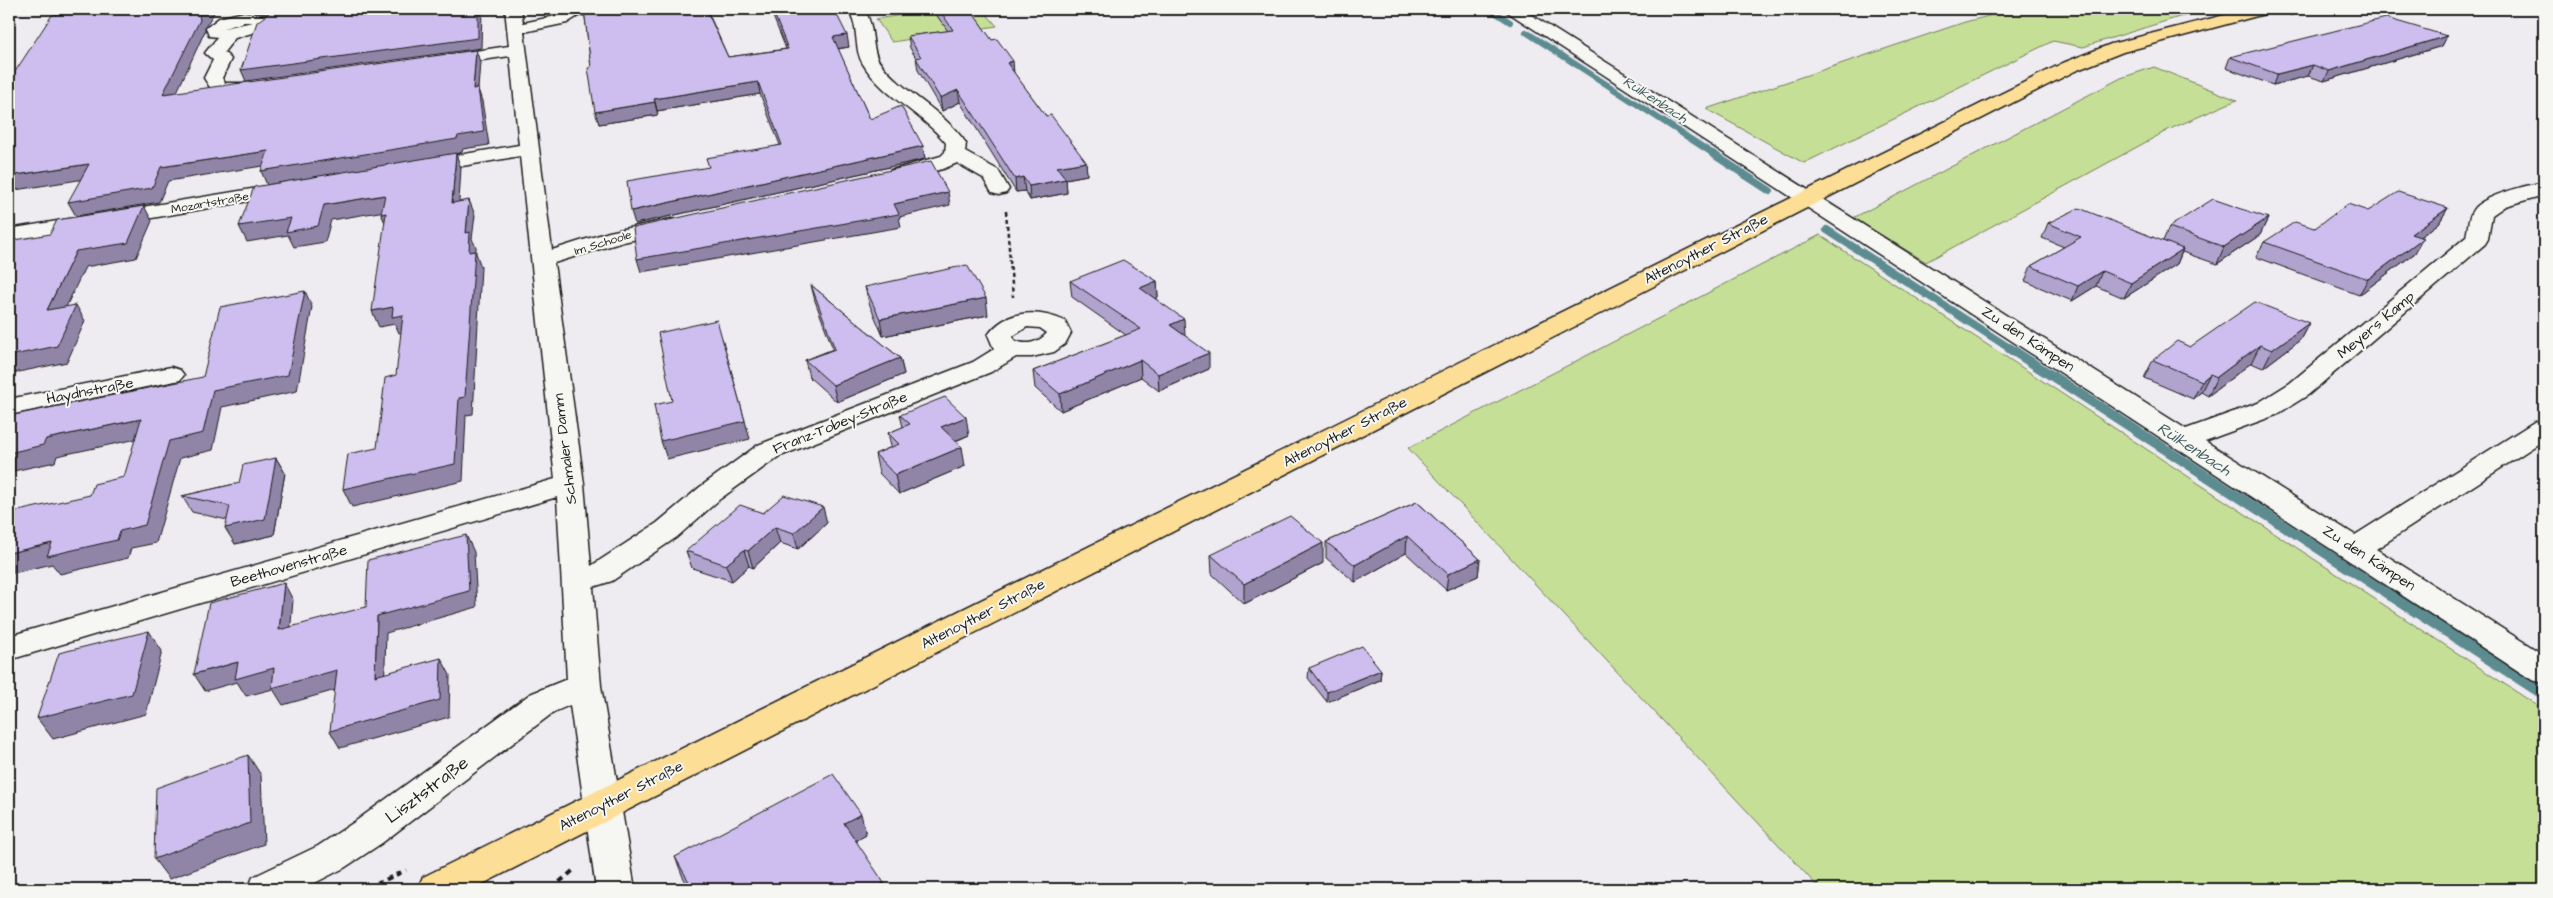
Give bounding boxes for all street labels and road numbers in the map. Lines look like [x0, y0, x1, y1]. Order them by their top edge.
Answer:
street label: Mozartstraße [170, 188, 251, 218]
street label: Altenoyther Straße [1640, 209, 1772, 290]
street label: Im Schoole [572, 226, 634, 260]
street label: Meyers Kamp [2333, 286, 2420, 364]
street label: Zu den Kämpen [1977, 301, 2079, 377]
street label: Haydnstraße [45, 372, 136, 411]
street label: Franz-Tobey-Straße [770, 386, 911, 461]
street label: Schmaler Damm [548, 392, 582, 506]
street label: Altenoyther Straße [1279, 392, 1411, 473]
street label: Zu den Kämpen [2318, 520, 2420, 596]
street label: Beethovenstraße [228, 539, 350, 593]
street label: Altenoyther Straße [917, 574, 1049, 655]
street label: Lisztstraße [380, 750, 474, 830]
street label: Altenoyther Straße [555, 756, 687, 837]

